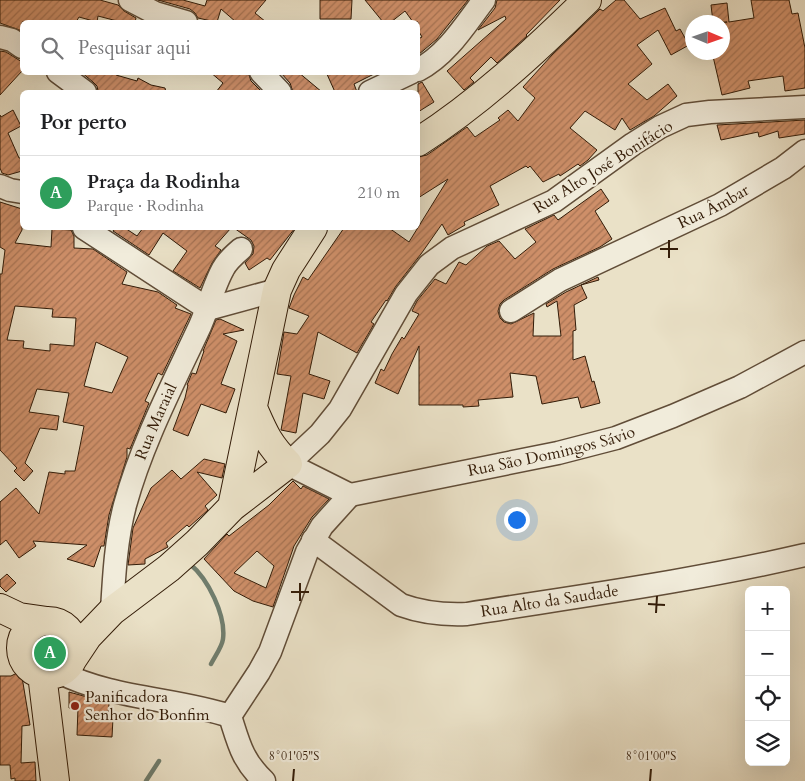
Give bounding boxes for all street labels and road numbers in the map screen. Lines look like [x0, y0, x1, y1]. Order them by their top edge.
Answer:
street label: Rua Alto José Bonifácio [529, 115, 677, 219]
street label: Rua Âmbar [674, 179, 753, 234]
street label: Rua Maraial [130, 380, 182, 463]
street label: Rua São Domingos Sávio [466, 421, 639, 482]
street label: Rua Alto da Saudade [479, 580, 620, 623]

